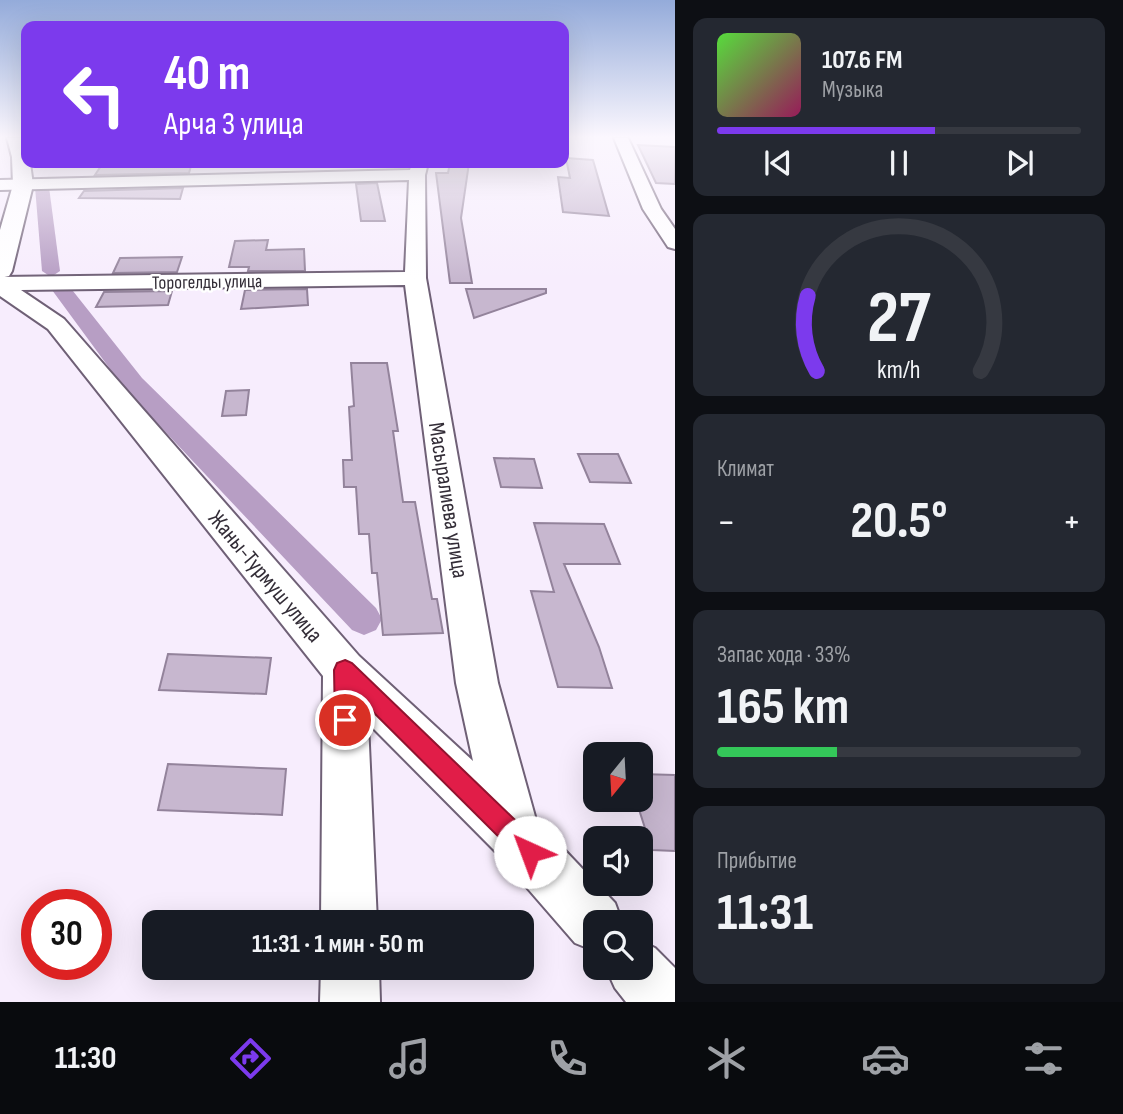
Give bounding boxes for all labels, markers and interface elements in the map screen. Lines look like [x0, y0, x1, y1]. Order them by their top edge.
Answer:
text: 40 m [164, 45, 250, 104]
text: 107.6 FM [822, 45, 902, 76]
icon: left [49, 49, 140, 140]
text: Музыка [822, 76, 883, 104]
text: Арча 3 улица [164, 105, 304, 144]
icon: previous [759, 144, 797, 182]
icon: pause [880, 144, 918, 182]
icon: next [1001, 144, 1039, 182]
street label: Торогелды улица [152, 270, 262, 295]
text: 27 [867, 275, 931, 363]
text: km/h [877, 355, 921, 386]
street label: Масыралиева улица [422, 420, 474, 580]
text: Климат [717, 455, 774, 483]
text: 20.5° [850, 490, 948, 553]
text: − [717, 500, 736, 545]
text: + [1062, 500, 1081, 545]
street label: Жаны-Турмуш улица [202, 505, 328, 648]
text: Запас хода · 33% [717, 641, 851, 669]
text: 165 km [717, 676, 849, 739]
pin [315, 690, 375, 750]
icon: arrive [326, 701, 364, 739]
north arrow [583, 742, 653, 812]
map controls [583, 742, 653, 980]
position arrow [493, 815, 567, 889]
button: sound [583, 826, 653, 896]
text: Прибытие [717, 847, 797, 875]
text: 11:31 [717, 882, 813, 945]
speed limit sign: 30 [21, 889, 112, 980]
button: search [583, 910, 653, 980]
text: 11:31 · 1 мин · 50 m [252, 929, 424, 960]
icon: directions [226, 1034, 275, 1083]
icon: music [385, 1034, 434, 1083]
icon: phone [543, 1034, 592, 1083]
icon: climate [702, 1034, 751, 1083]
icon: car [861, 1034, 910, 1083]
icon: filters [1019, 1034, 1068, 1083]
text: 11:30 [55, 1039, 117, 1078]

